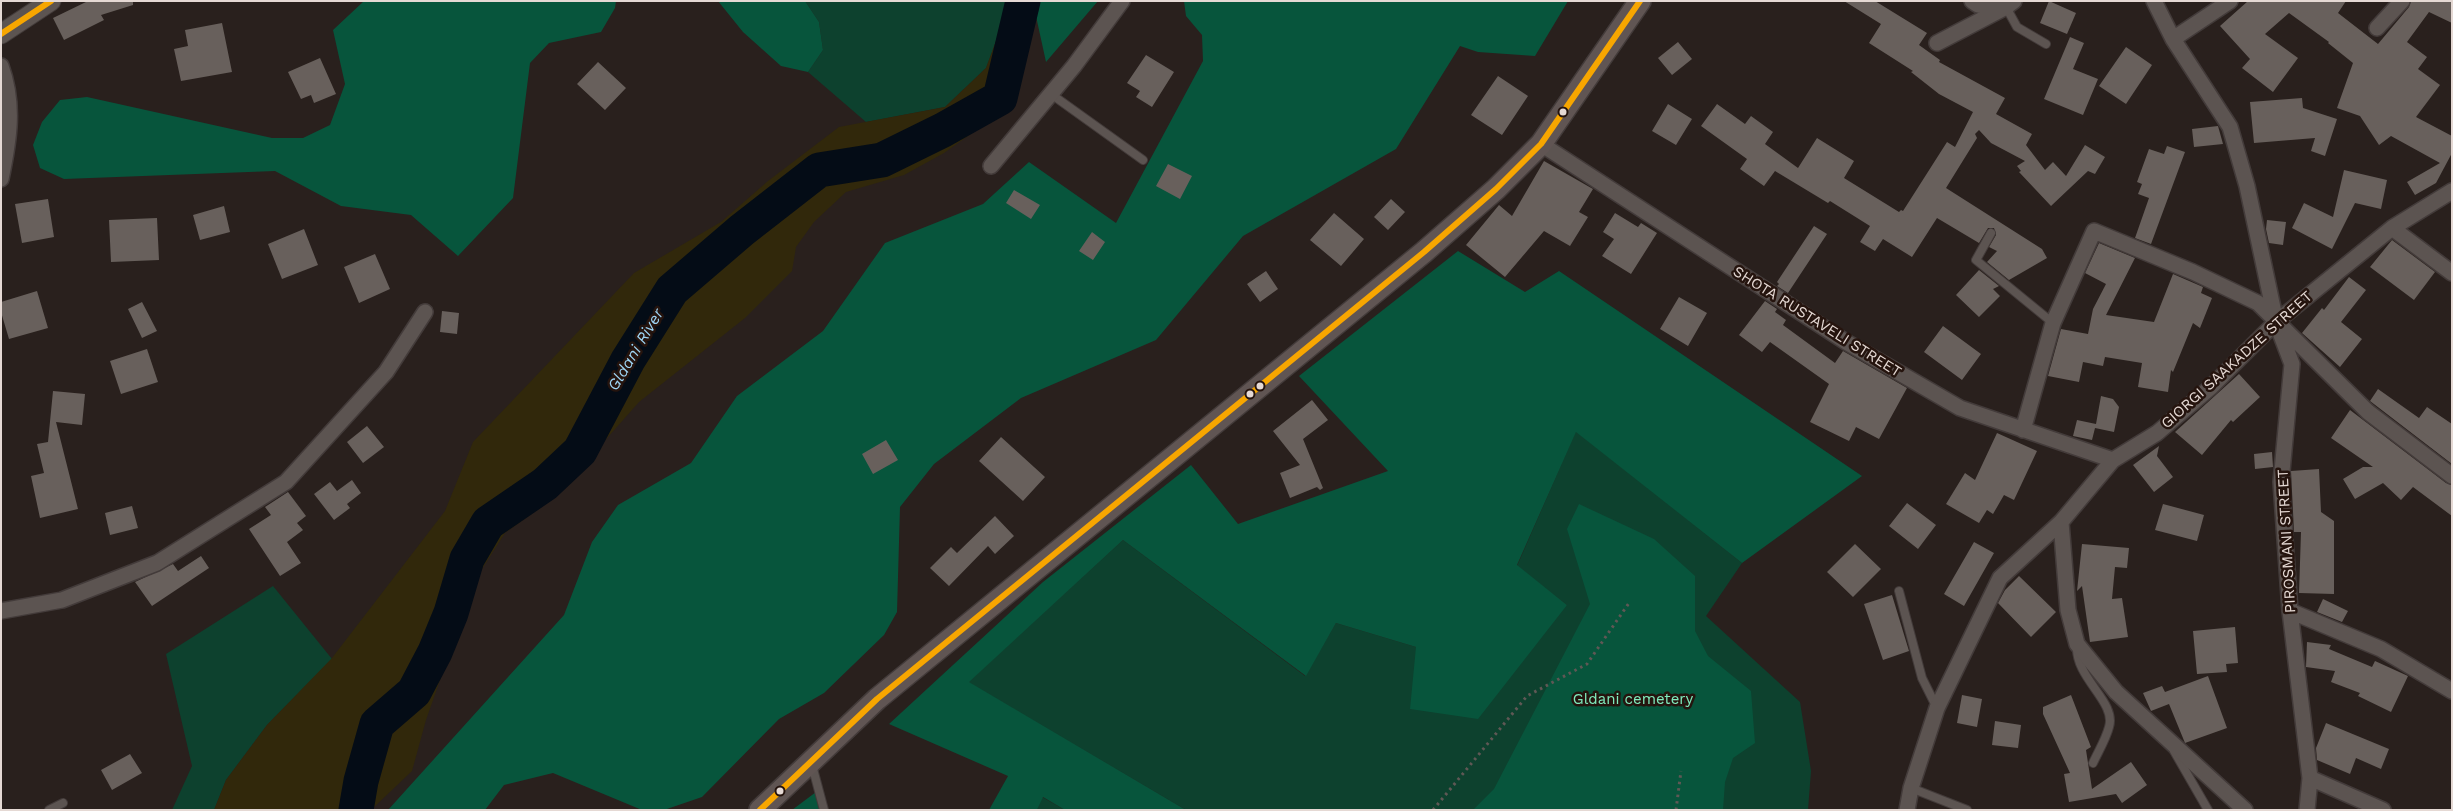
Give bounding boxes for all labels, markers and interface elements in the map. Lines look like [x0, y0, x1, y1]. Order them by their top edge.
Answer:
unlabelled marker [1558, 107, 1568, 117]
street label: SHOTA RUSTAVELI STREET [1730, 263, 1904, 381]
street label: GIORGI SAAKADZE STREET [2158, 287, 2316, 433]
water label: Gldani River [604, 305, 668, 395]
unlabelled marker [1255, 381, 1265, 391]
unlabelled marker [1245, 389, 1255, 399]
street label: PIROSMANI STREET [2274, 469, 2300, 613]
park label: Gldani cemetery [1573, 691, 1693, 709]
unlabelled marker [775, 786, 785, 796]

